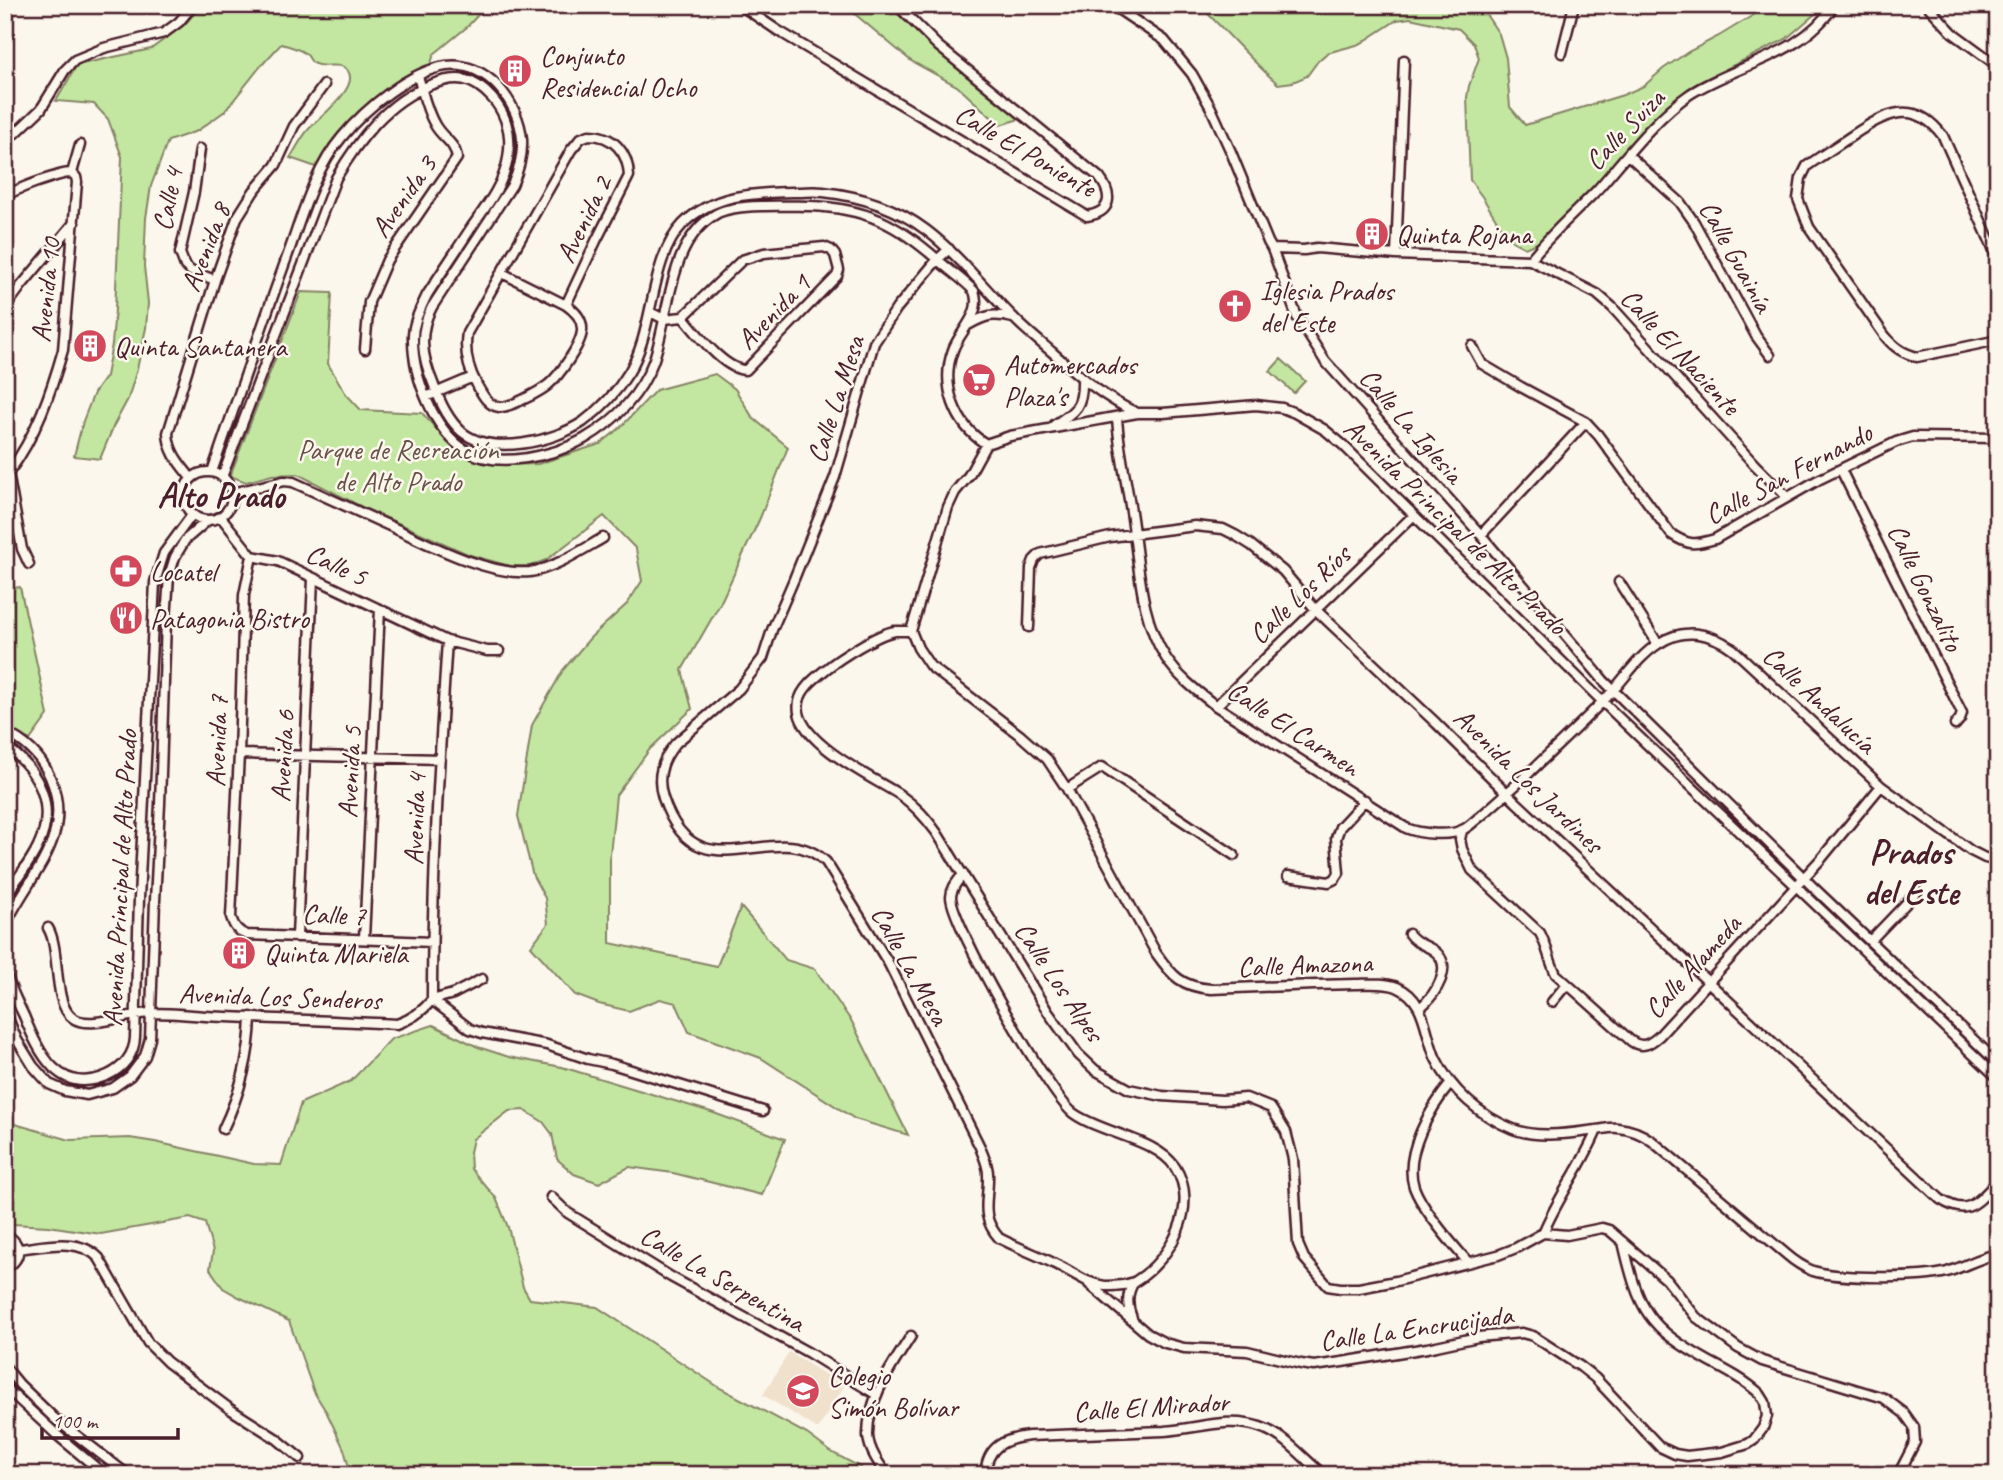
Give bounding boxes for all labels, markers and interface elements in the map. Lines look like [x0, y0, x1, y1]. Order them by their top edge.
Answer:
place label: Conjunto Residencial Ocho [540, 38, 699, 105]
building icon: Conjunto Residencial Ocho [496, 52, 534, 90]
street label: Calle Suiza [1577, 80, 1673, 177]
street label: Calle El Poniente [949, 96, 1104, 206]
street label: Avenida 3 [363, 147, 445, 244]
street label: Calle 4 [144, 162, 191, 234]
street label: Avenida 2 [548, 168, 620, 268]
street label: Calle Guainía [1692, 194, 1782, 320]
street label: Avenida 8 [173, 196, 239, 296]
building icon: Quinta Rojana [1353, 215, 1391, 253]
place label: Quinta Rojana [1396, 217, 1534, 252]
street label: Avenida 10 [23, 234, 69, 344]
street label: Avenida 1 [729, 265, 819, 357]
place label: Iglesia Prados del Este [1260, 273, 1396, 340]
street label: Calle El Naciente [1613, 281, 1749, 423]
church icon: Iglesia Prados del Este [1216, 287, 1254, 325]
building icon: Quinta Santanera [71, 327, 109, 365]
place label: Quinta Santanera [114, 329, 288, 364]
street label: Calle La Mesa [799, 330, 873, 467]
place label: Automercados Plaza's [1004, 347, 1139, 414]
street label: Calle La Iglesia [1352, 360, 1473, 492]
supermarket icon: Automercados Plaza's [960, 361, 998, 399]
street label: Avenida Principal de Alto Prado [1337, 411, 1576, 643]
street label: Calle San Fernando [1699, 414, 1880, 532]
park label: Parque de Recreación de Alto Prado [297, 432, 500, 499]
district label: Alto Prado [158, 473, 287, 518]
street label: Calle Gonzalito [1880, 518, 1972, 659]
street label: Calle 5 [301, 535, 374, 594]
street label: Calle Los Ríos [1241, 536, 1359, 651]
pharmacy icon: Locatel [107, 552, 145, 590]
place label: Locatel [150, 554, 221, 589]
restaurant icon: Patagonia Bistro [107, 599, 145, 637]
place label: Patagonia Bistro [150, 601, 311, 636]
street label: Calle Andalucía [1755, 638, 1885, 762]
street label: Calle El Carmen [1221, 673, 1368, 785]
street label: Avenida 7 [197, 693, 236, 788]
street label: Avenida Los Jardines [1446, 700, 1613, 862]
street label: Avenida 6 [263, 708, 302, 803]
street label: Avenida 5 [330, 724, 369, 819]
street label: Avenida Principal de Alto Prado [94, 727, 145, 1027]
street label: Avenida 4 [395, 770, 434, 866]
district label: Prados del Este [1864, 830, 1961, 915]
street label: Calle 7 [302, 896, 368, 933]
street label: Calle La Mesa [863, 899, 958, 1033]
street label: Calle Alameda [1637, 906, 1749, 1026]
street label: Calle Los Alpes [1007, 915, 1114, 1050]
building icon: Quinta Mariela [220, 934, 258, 972]
place label: Quinta Mariela [264, 936, 409, 971]
street label: Calle Amazona [1237, 945, 1375, 984]
street label: Avenida Los Senderos [178, 975, 384, 1018]
street label: Calle La Serpentina [634, 1217, 813, 1341]
street label: Calle La Encrucijada [1317, 1296, 1516, 1358]
place label: Colegio Simón Bolívar [828, 1358, 960, 1425]
school or university icon: Colegio Simón Bolívar [784, 1372, 822, 1410]
street label: Calle El Mirador [1072, 1383, 1232, 1429]
scale bar [42, 1396, 178, 1440]
text: 100 m [52, 1408, 99, 1434]

